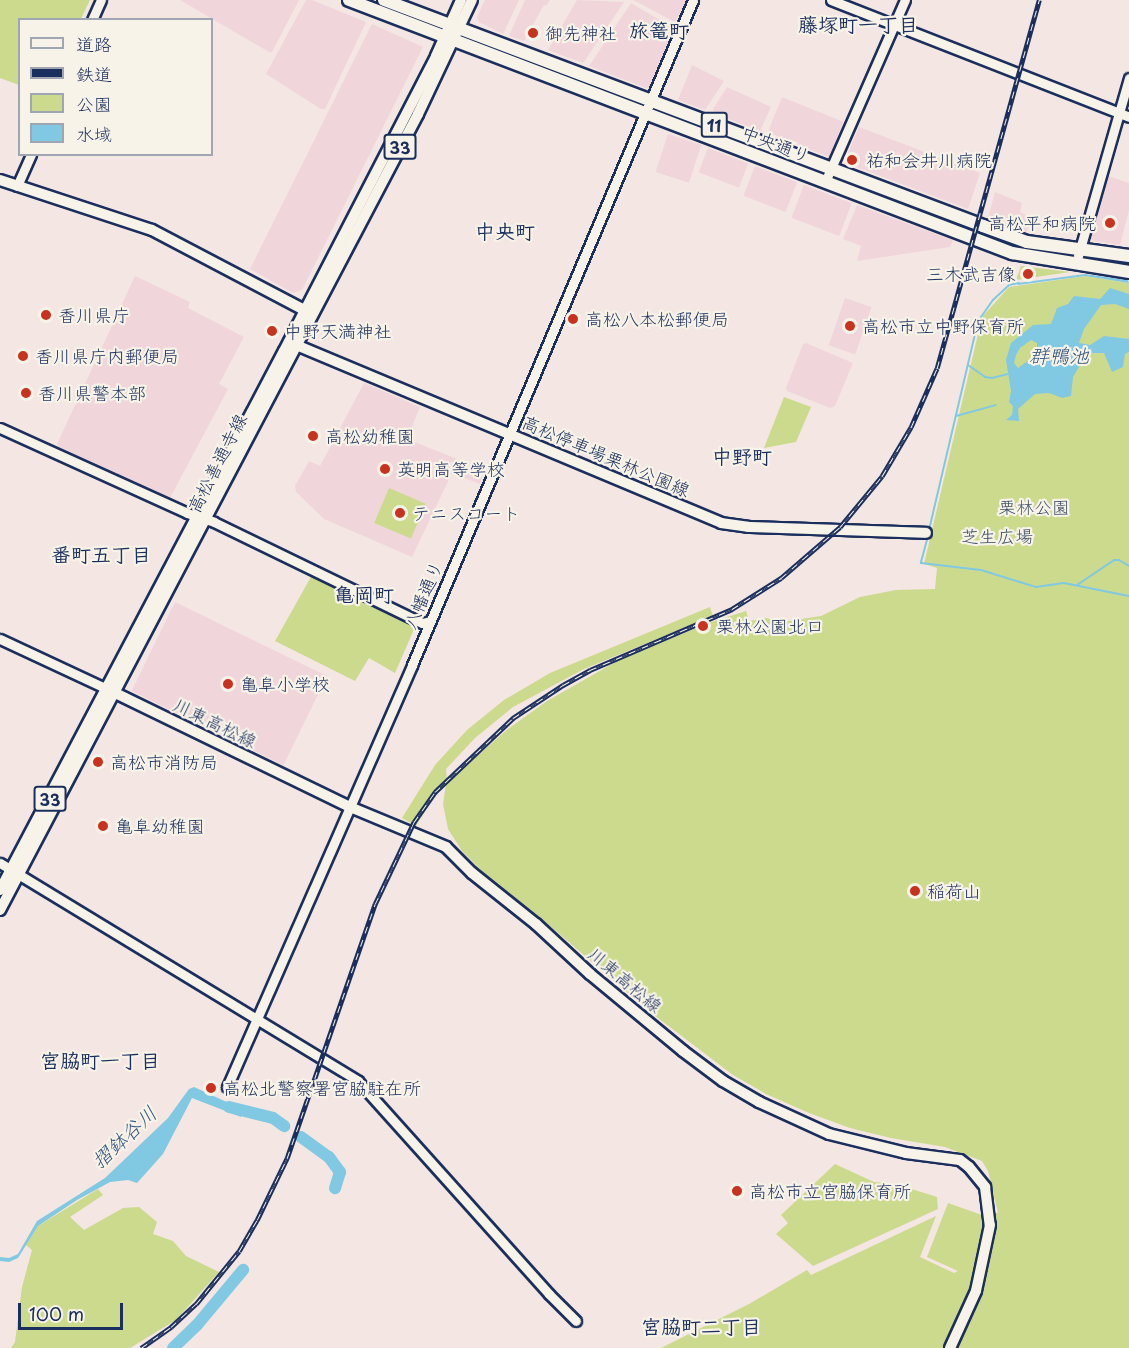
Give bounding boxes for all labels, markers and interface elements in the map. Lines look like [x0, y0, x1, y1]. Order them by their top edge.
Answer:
district label: 藤塚町一丁目 [798, 12, 918, 36]
legend [18, 18, 213, 156]
district label: 旅篭町 [629, 18, 689, 42]
place label: 御先神社 [545, 22, 617, 44]
marker: 御先神社 [526, 26, 540, 40]
text: 道路 [76, 30, 112, 57]
text: 鉄道 [76, 60, 112, 87]
text: 公園 [76, 90, 112, 117]
road number: 11 [700, 112, 728, 138]
text: 水域 [76, 120, 112, 147]
street label: 中央通り [739, 121, 813, 167]
road number: 33 [384, 134, 416, 160]
place label: 祐和会井川病院 [866, 149, 992, 171]
marker: 祐和会井川病院 [843, 151, 861, 169]
place label: 高松平和病院 [988, 212, 1096, 234]
marker: 高松平和病院 [1101, 214, 1119, 232]
district label: 中央町 [475, 219, 535, 243]
place label: 三木武吉像 [926, 263, 1016, 285]
marker: 三木武吉像 [1021, 267, 1035, 281]
place label: 香川県庁 [58, 304, 130, 326]
marker: 香川県庁 [39, 308, 53, 322]
place label: 高松八本松郵便局 [585, 308, 729, 330]
marker: 高松八本松郵便局 [566, 312, 580, 326]
place label: 高松市立中野保育所 [862, 315, 1024, 337]
marker: 高松市立中野保育所 [843, 319, 857, 333]
place label: 中野天満神社 [284, 320, 392, 342]
marker: 中野天満神社 [265, 324, 279, 338]
water label: 群鴨池 [1029, 343, 1089, 367]
place label: 香川県庁内郵便局 [35, 345, 179, 367]
marker: 香川県庁内郵便局 [16, 349, 30, 363]
place label: 香川県警本部 [38, 382, 146, 404]
marker: 香川県警本部 [19, 386, 33, 400]
street label: 高松善通寺線 [183, 410, 251, 516]
street label: 高松停車場栗林公園線 [519, 411, 693, 501]
place label: 高松幼稚園 [325, 425, 415, 447]
marker: 高松幼稚園 [306, 429, 320, 443]
district label: 中野町 [712, 444, 772, 468]
place label: 英明高等学校 [397, 458, 505, 480]
marker: 英明高等学校 [378, 462, 392, 476]
park label: 栗林公園 [998, 496, 1070, 518]
place label: テニスコート [412, 502, 520, 524]
marker: テニスコート [393, 506, 407, 520]
park label: 芝生広場 [961, 525, 1033, 547]
district label: 番町五丁目 [51, 542, 151, 566]
street label: 八幡通り [399, 558, 447, 632]
district label: 亀岡町 [334, 582, 394, 606]
place label: 栗林公園北口 [716, 615, 824, 637]
marker: 栗林公園北口 [694, 617, 712, 635]
place label: 亀阜小学校 [240, 673, 330, 695]
marker: 亀阜小学校 [221, 677, 235, 691]
street label: 川東高松線 [170, 694, 260, 752]
place label: 高松市消防局 [110, 751, 218, 773]
marker: 高松市消防局 [91, 755, 105, 769]
road number: 33 [34, 786, 66, 812]
place label: 亀阜幼稚園 [115, 815, 205, 837]
marker: 亀阜幼稚園 [96, 819, 110, 833]
place label: 稲荷山 [927, 880, 981, 902]
marker: 稲荷山 [908, 884, 922, 898]
street label: 川東高松線 [584, 943, 666, 1017]
district label: 宮脇町一丁目 [40, 1048, 160, 1072]
place label: 高松北警察署宮脇駐在所 [223, 1077, 421, 1099]
marker: 高松北警察署宮脇駐在所 [204, 1081, 218, 1095]
water label: 摺鉢谷川 [87, 1101, 161, 1173]
place label: 高松市立宮脇保育所 [749, 1180, 911, 1202]
marker: 高松市立宮脇保育所 [730, 1184, 744, 1198]
scale bar [21, 1291, 126, 1329]
text: 100 m [29, 1300, 84, 1327]
district label: 宮脇町二丁目 [641, 1314, 761, 1338]

